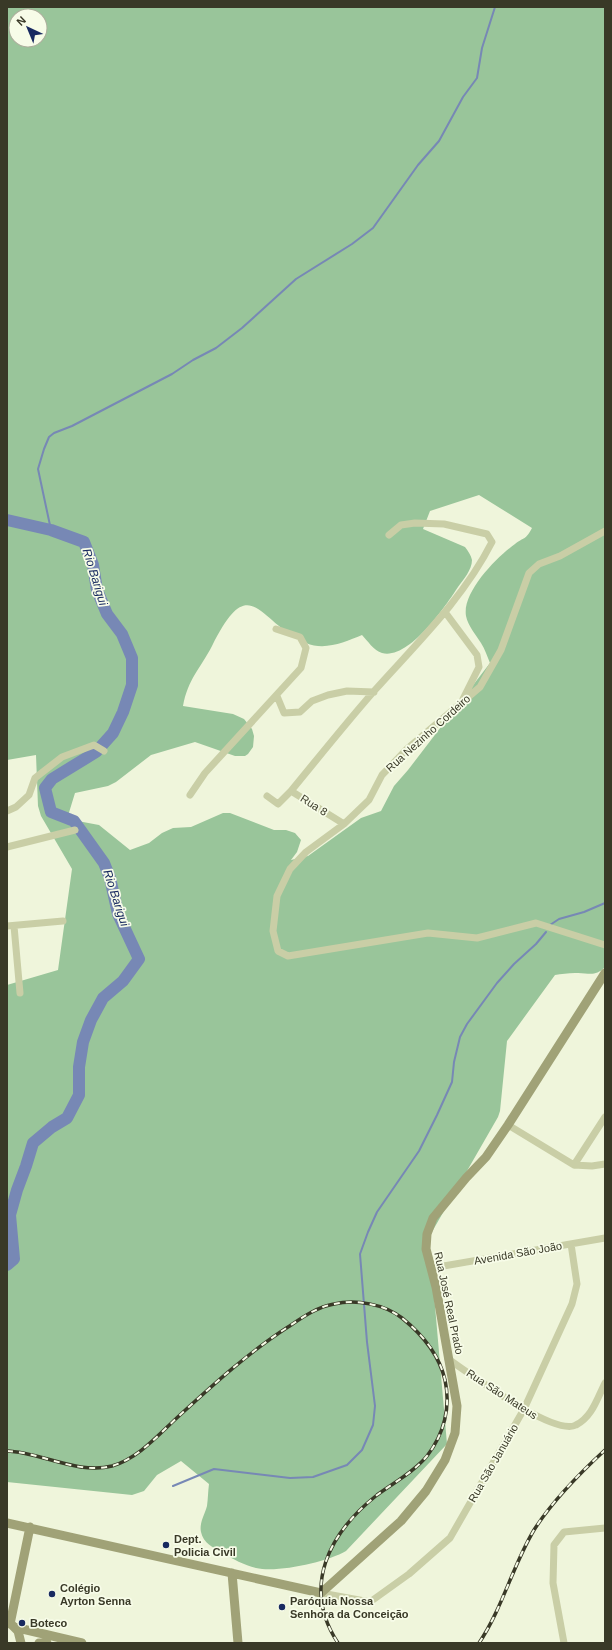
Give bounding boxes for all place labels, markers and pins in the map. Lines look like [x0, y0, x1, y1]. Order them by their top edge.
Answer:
place label: Dept. Policia Civil [174, 1533, 236, 1558]
marker: Dept. Policia Civil [161, 1540, 171, 1550]
place label: Colégio Ayrton Senna [60, 1582, 132, 1607]
marker: Colégio Ayrton Senna [47, 1589, 57, 1599]
place label: Paróquia Nossa Senhora da Conceição [290, 1595, 409, 1620]
marker: Paróquia Nossa Senhora da Conceição [277, 1602, 287, 1612]
place label: Boteco [30, 1617, 68, 1629]
marker: Boteco [17, 1618, 27, 1628]

